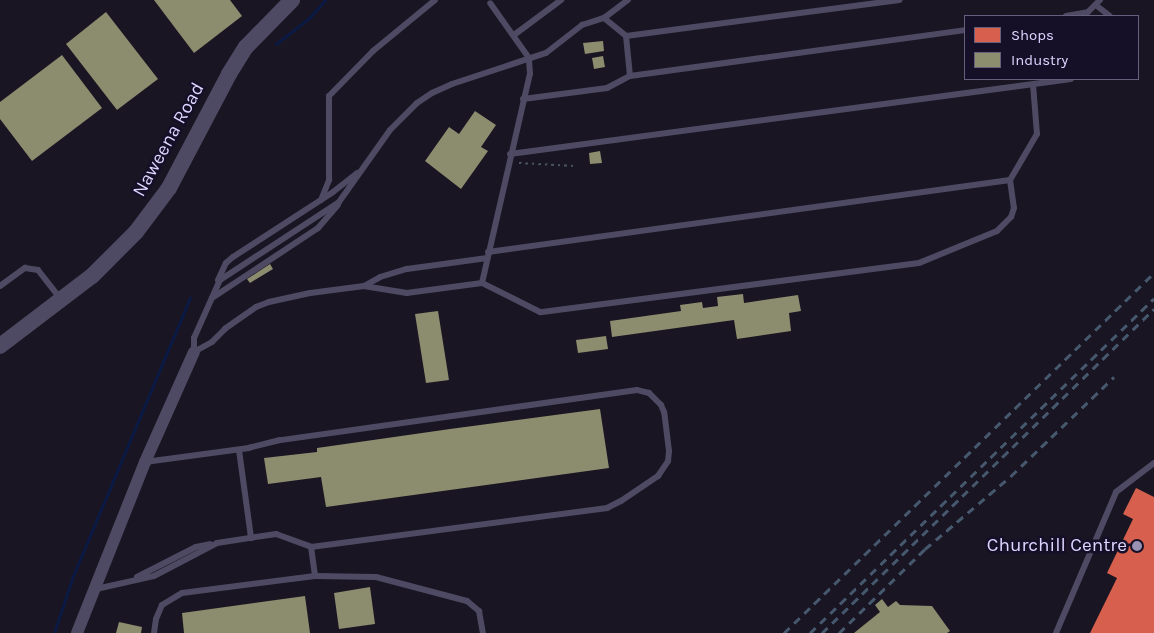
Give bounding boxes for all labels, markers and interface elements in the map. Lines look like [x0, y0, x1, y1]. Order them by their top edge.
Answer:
legend [964, 15, 1139, 80]
text: Shops [1011, 26, 1054, 44]
text: Industry [1011, 51, 1068, 69]
street label: Naweena Road [128, 79, 210, 201]
place label: Churchill Centre [987, 535, 1127, 557]
marker: Churchill Centre [1131, 540, 1143, 552]

